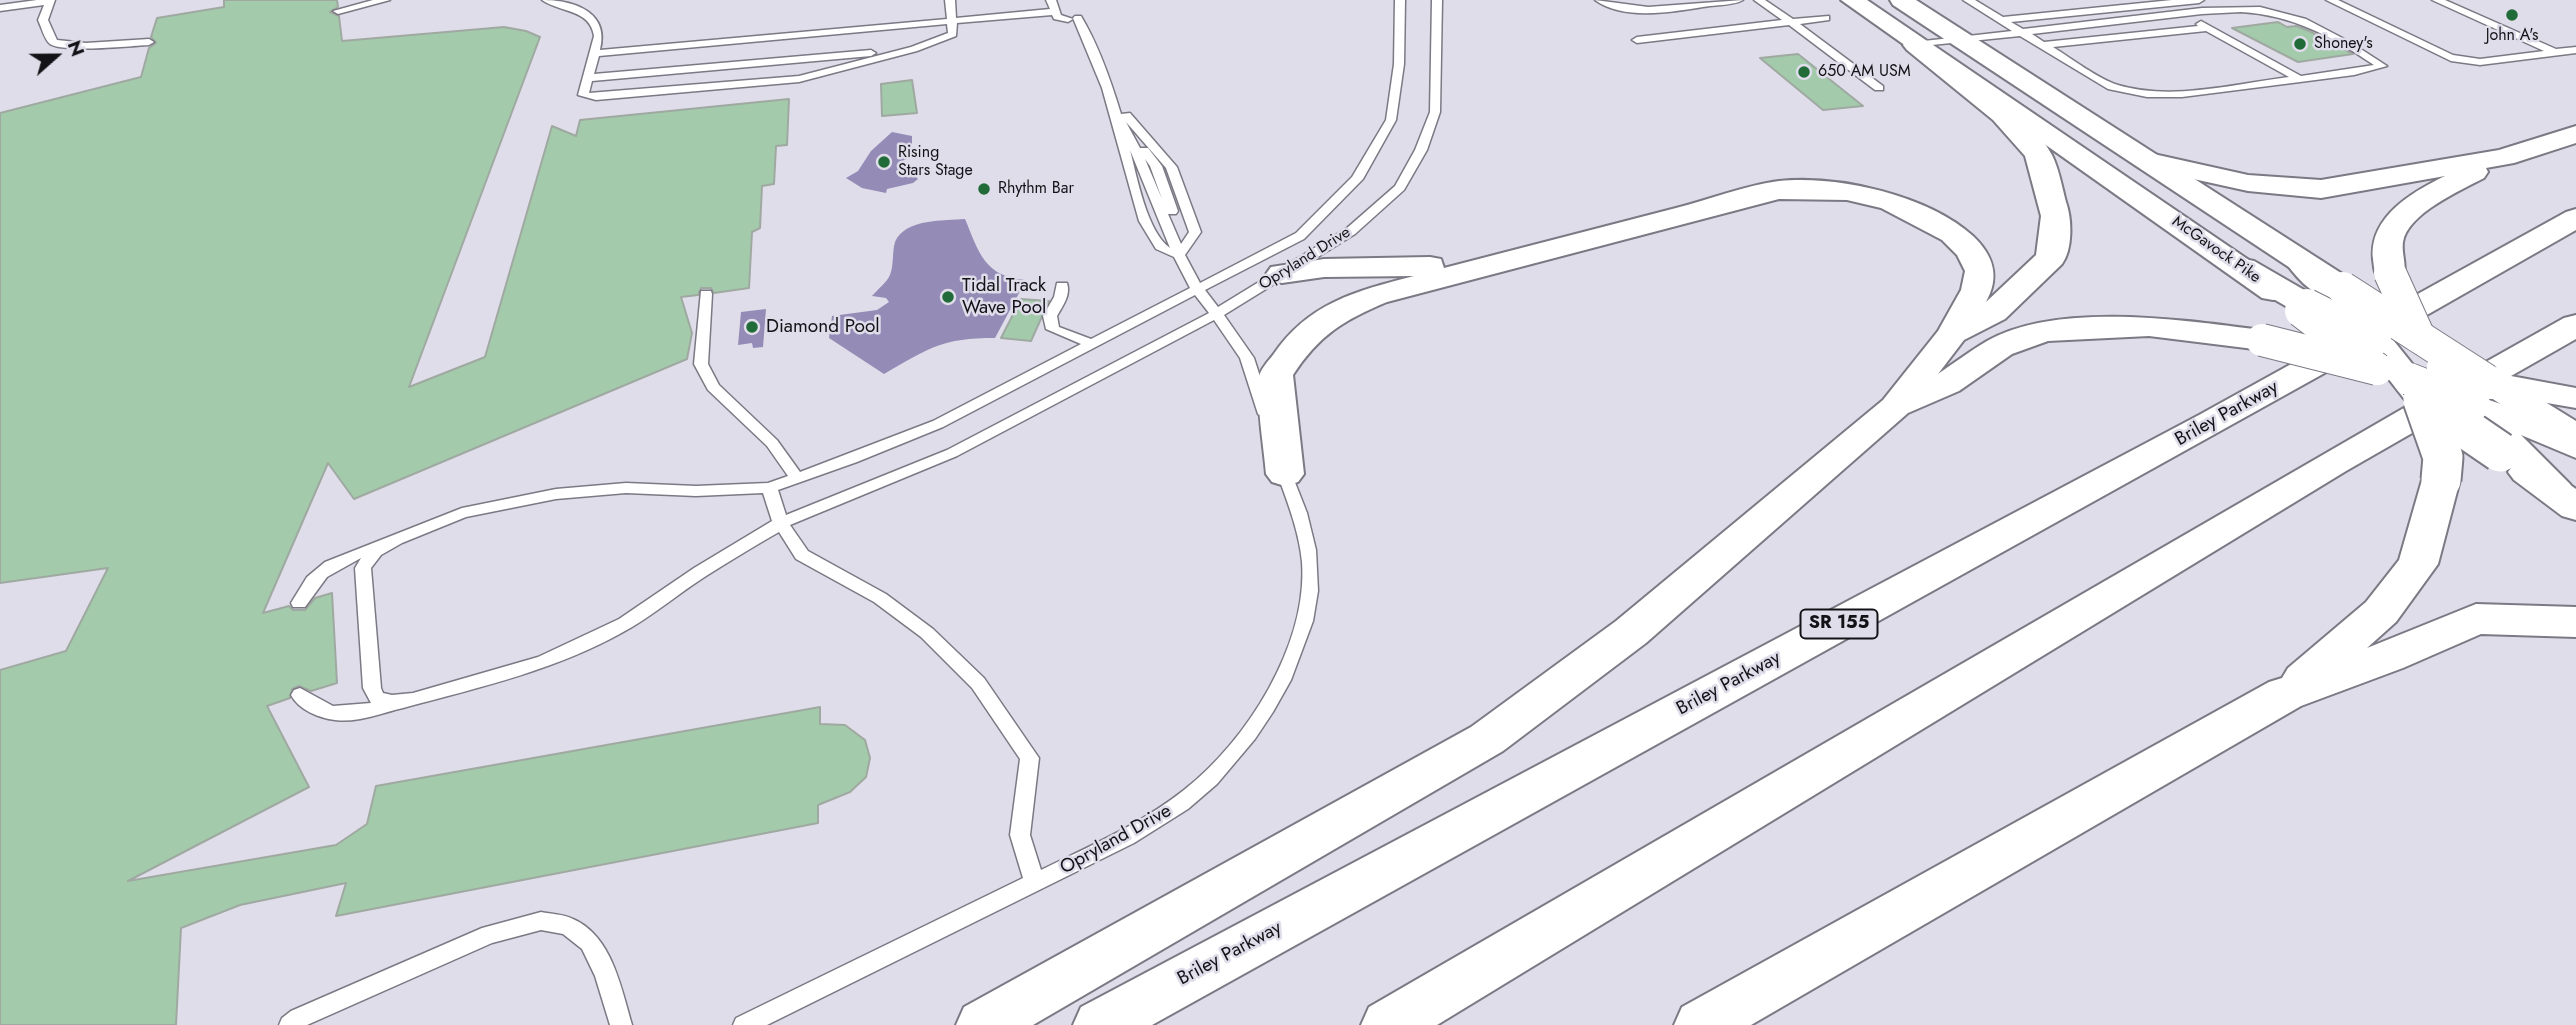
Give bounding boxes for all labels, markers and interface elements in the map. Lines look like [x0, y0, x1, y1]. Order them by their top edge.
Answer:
marker: John A's [2504, 7, 2520, 23]
north arrow [21, 21, 91, 91]
place label: John A's [2486, 26, 2538, 46]
place label: Shoney's [2314, 34, 2373, 54]
text: N [61, 36, 91, 60]
marker: Shoney's [2292, 36, 2308, 52]
place label: 650 AM USM [1818, 62, 1911, 82]
marker: 650 AM USM [1796, 64, 1812, 80]
place label: Rising Stars Stage [898, 143, 973, 181]
marker: Rising Stars Stage [876, 154, 892, 170]
place label: Rhythm Bar [998, 179, 1074, 199]
marker: Rhythm Bar [976, 181, 992, 197]
street label: McGavock Pike [2168, 212, 2264, 288]
street label: Opryland Drive [1256, 223, 1354, 295]
place label: Tidal Track Wave Pool [962, 275, 1046, 319]
marker: Tidal Track Wave Pool [940, 289, 956, 305]
place label: Diamond Pool [766, 316, 880, 338]
marker: Diamond Pool [744, 319, 760, 335]
street label: Briley Parkway [2171, 376, 2283, 452]
road number: SR 155 [1800, 610, 1878, 638]
street label: Briley Parkway [1673, 647, 1785, 721]
street label: Opryland Drive [1056, 800, 1176, 880]
street label: Briley Parkway [1174, 917, 1286, 991]

